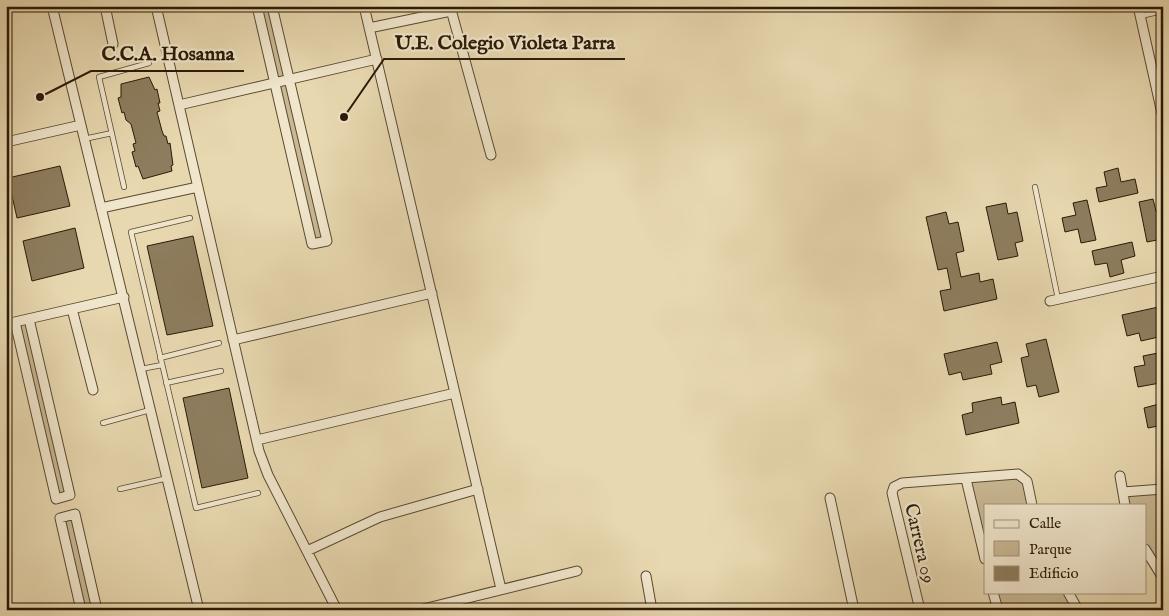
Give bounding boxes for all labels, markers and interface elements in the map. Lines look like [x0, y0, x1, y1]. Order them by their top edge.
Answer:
callout: U.E. Colegio Violeta Parra [384, 24, 625, 59]
text: U.E. Colegio Violeta Parra [394, 31, 616, 56]
callout: C.C.A. Hosanna [91, 36, 244, 71]
text: C.C.A. Hosanna [102, 42, 235, 67]
street label: Carrera 09 [898, 501, 940, 586]
legend [984, 504, 1146, 594]
text: Calle [1029, 514, 1061, 533]
text: Parque [1029, 540, 1072, 559]
text: Edificio [1029, 564, 1079, 583]

